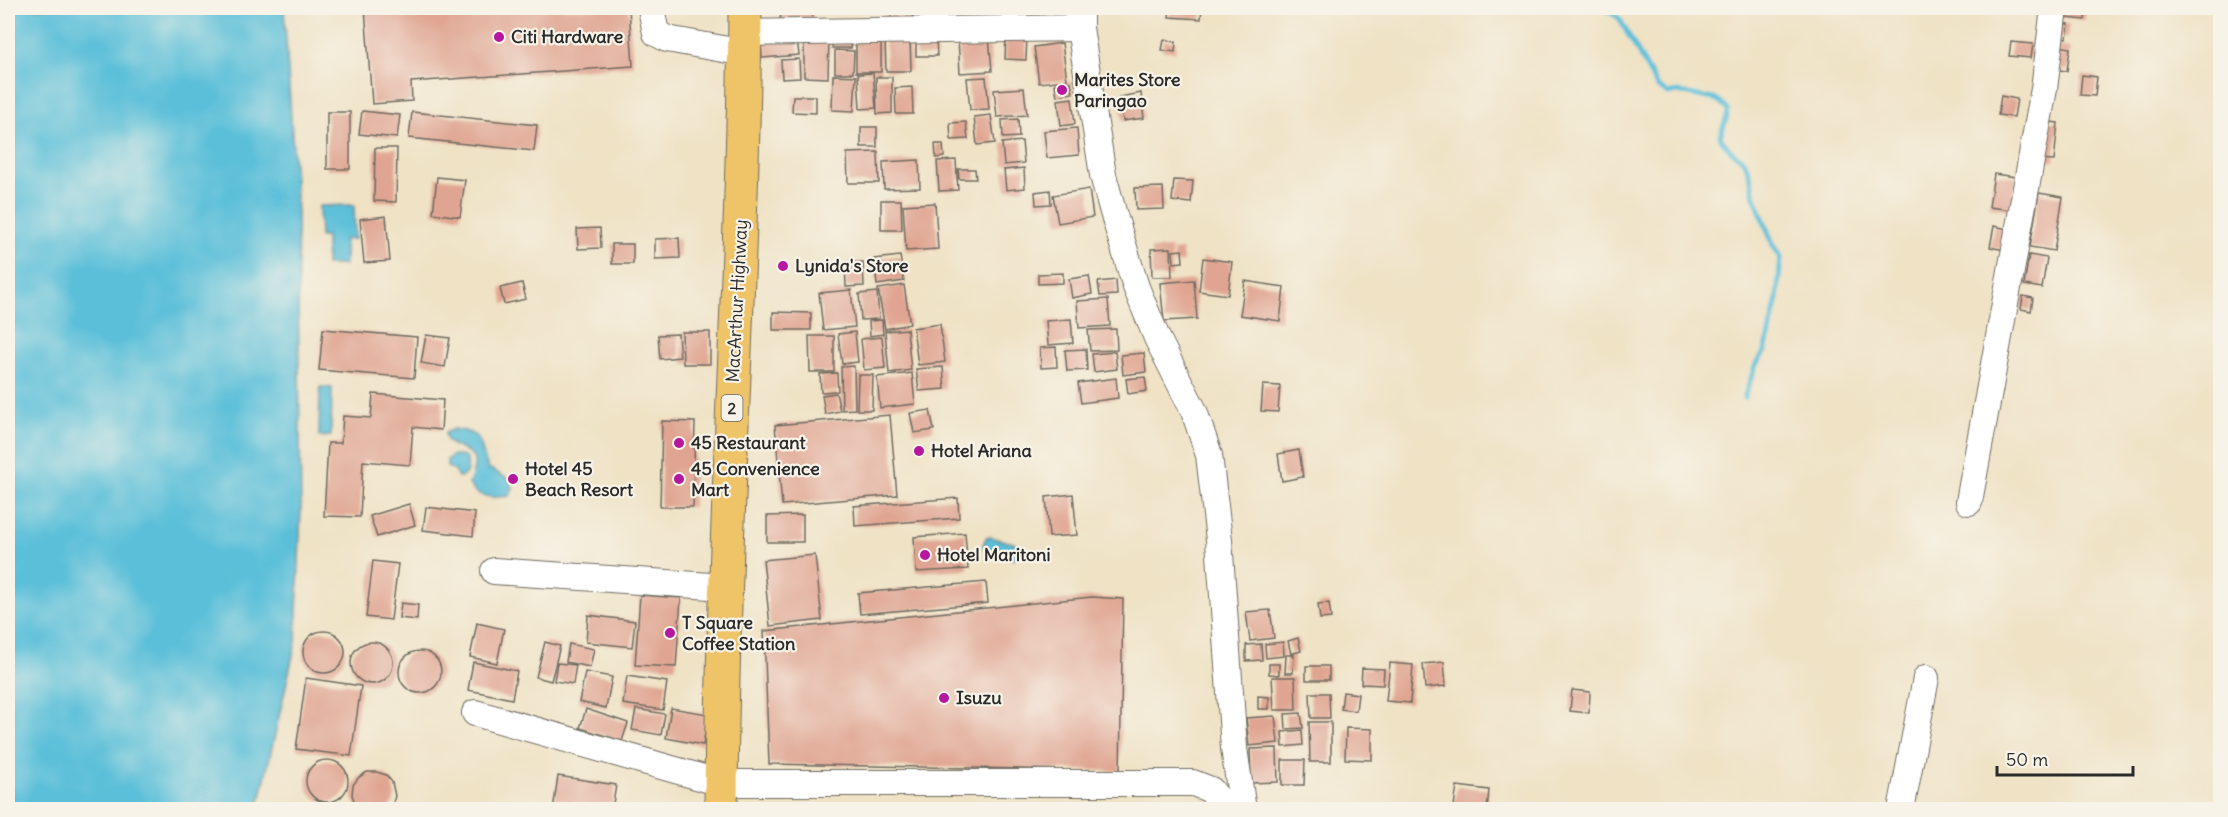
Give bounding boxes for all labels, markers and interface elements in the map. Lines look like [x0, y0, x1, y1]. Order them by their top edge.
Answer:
place label: Citi Hardware [511, 25, 623, 48]
marker: Citi Hardware [492, 30, 506, 44]
place label: Marites Store Paringao [1074, 68, 1181, 112]
marker: Marites Store Paringao [1055, 83, 1069, 97]
street label: MacArthur Highway [721, 219, 752, 383]
place label: Lynida's Store [795, 254, 909, 277]
marker: Lynida's Store [776, 259, 790, 273]
road number: 2 [722, 395, 742, 421]
place label: 45 Restaurant [691, 431, 806, 454]
marker: 45 Restaurant [672, 436, 686, 450]
place label: Hotel Ariana [931, 439, 1032, 462]
marker: Hotel Ariana [912, 444, 926, 458]
place label: Hotel 45 Beach Resort [525, 457, 634, 501]
place label: 45 Convenience Mart [691, 457, 820, 501]
marker: Hotel 45 Beach Resort [506, 472, 520, 486]
marker: 45 Convenience Mart [672, 472, 686, 486]
place label: Hotel Maritoni [937, 543, 1051, 566]
marker: Hotel Maritoni [918, 548, 932, 562]
place label: T Square Coffee Station [682, 611, 796, 655]
marker: T Square Coffee Station [663, 626, 677, 640]
place label: Isuzu [956, 686, 1002, 709]
marker: Isuzu [937, 691, 951, 705]
scale bar [1997, 739, 2134, 777]
text: 50 m [2006, 748, 2048, 771]

